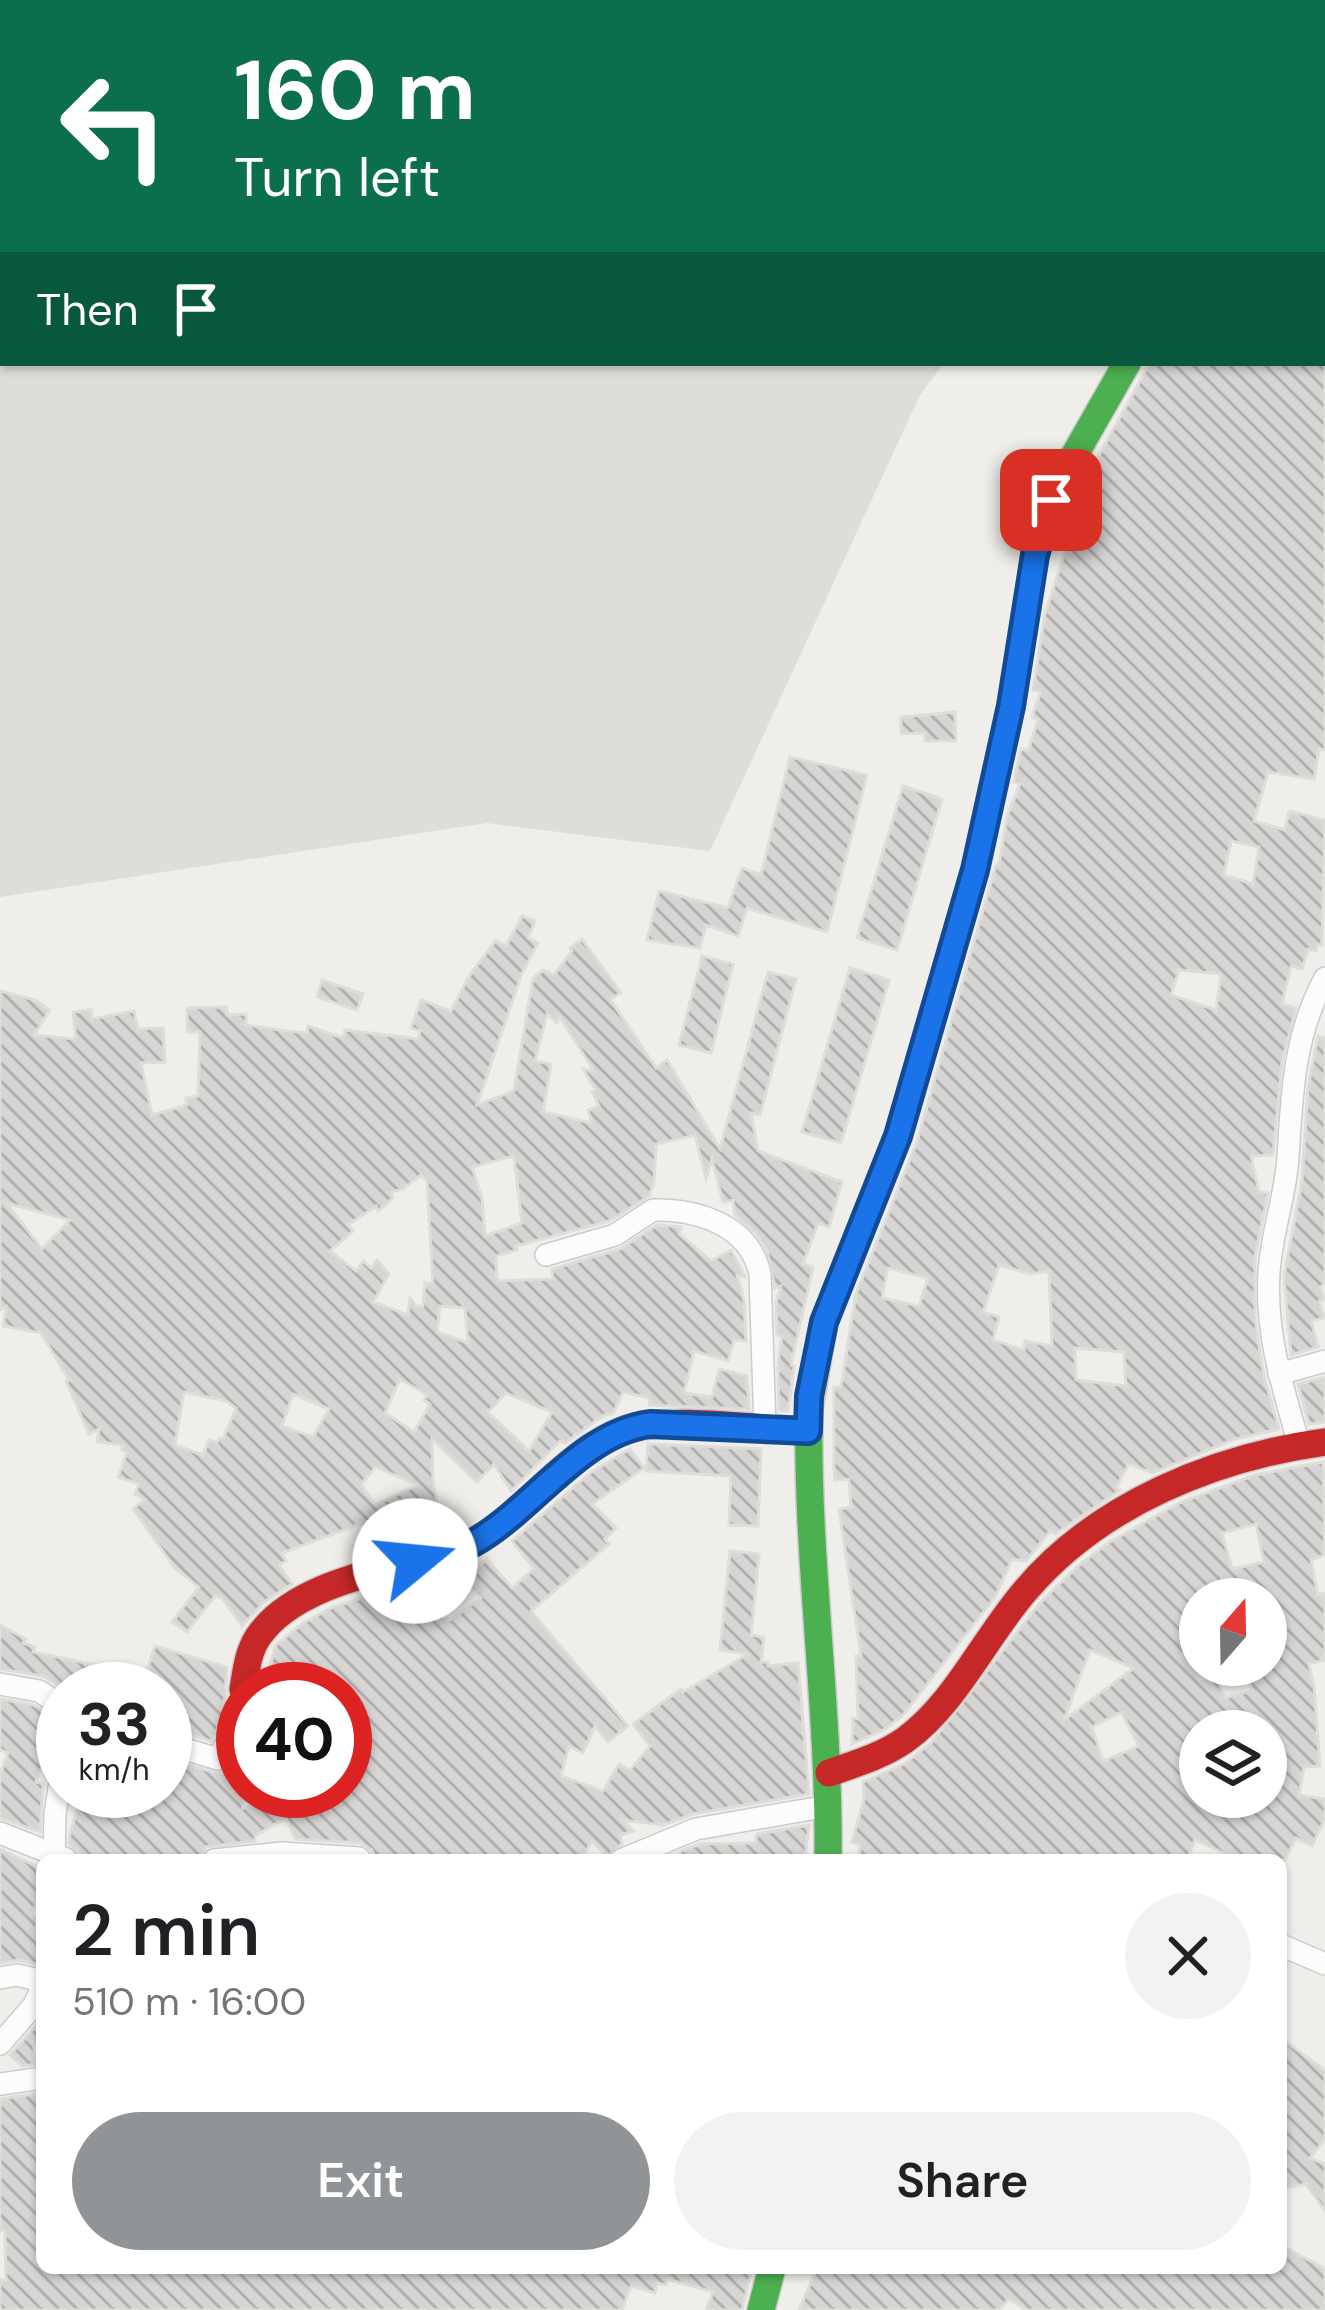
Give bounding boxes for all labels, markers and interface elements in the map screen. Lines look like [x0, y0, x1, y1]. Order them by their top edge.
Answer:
text: 160 m [234, 36, 476, 145]
icon: left [36, 48, 192, 204]
text: Turn left [234, 142, 440, 213]
icon: arrive [163, 276, 229, 342]
text: Then [36, 280, 139, 339]
pin [1000, 449, 1102, 551]
icon: arrive [1018, 467, 1084, 533]
position arrow [352, 1498, 478, 1624]
north arrow [1179, 1578, 1287, 1686]
map controls [1179, 1578, 1287, 1818]
speed limit sign: 40 [216, 1662, 372, 1818]
text: 33 [78, 1685, 150, 1764]
button: layers [1179, 1710, 1287, 1818]
text: km/h [79, 1750, 149, 1789]
text: 2 min [72, 1884, 260, 1977]
button: close [1125, 1893, 1251, 2019]
text: 510 m · 16:00 [72, 1976, 306, 2027]
button: Exit [72, 2112, 650, 2250]
button: Share [674, 2112, 1251, 2250]

